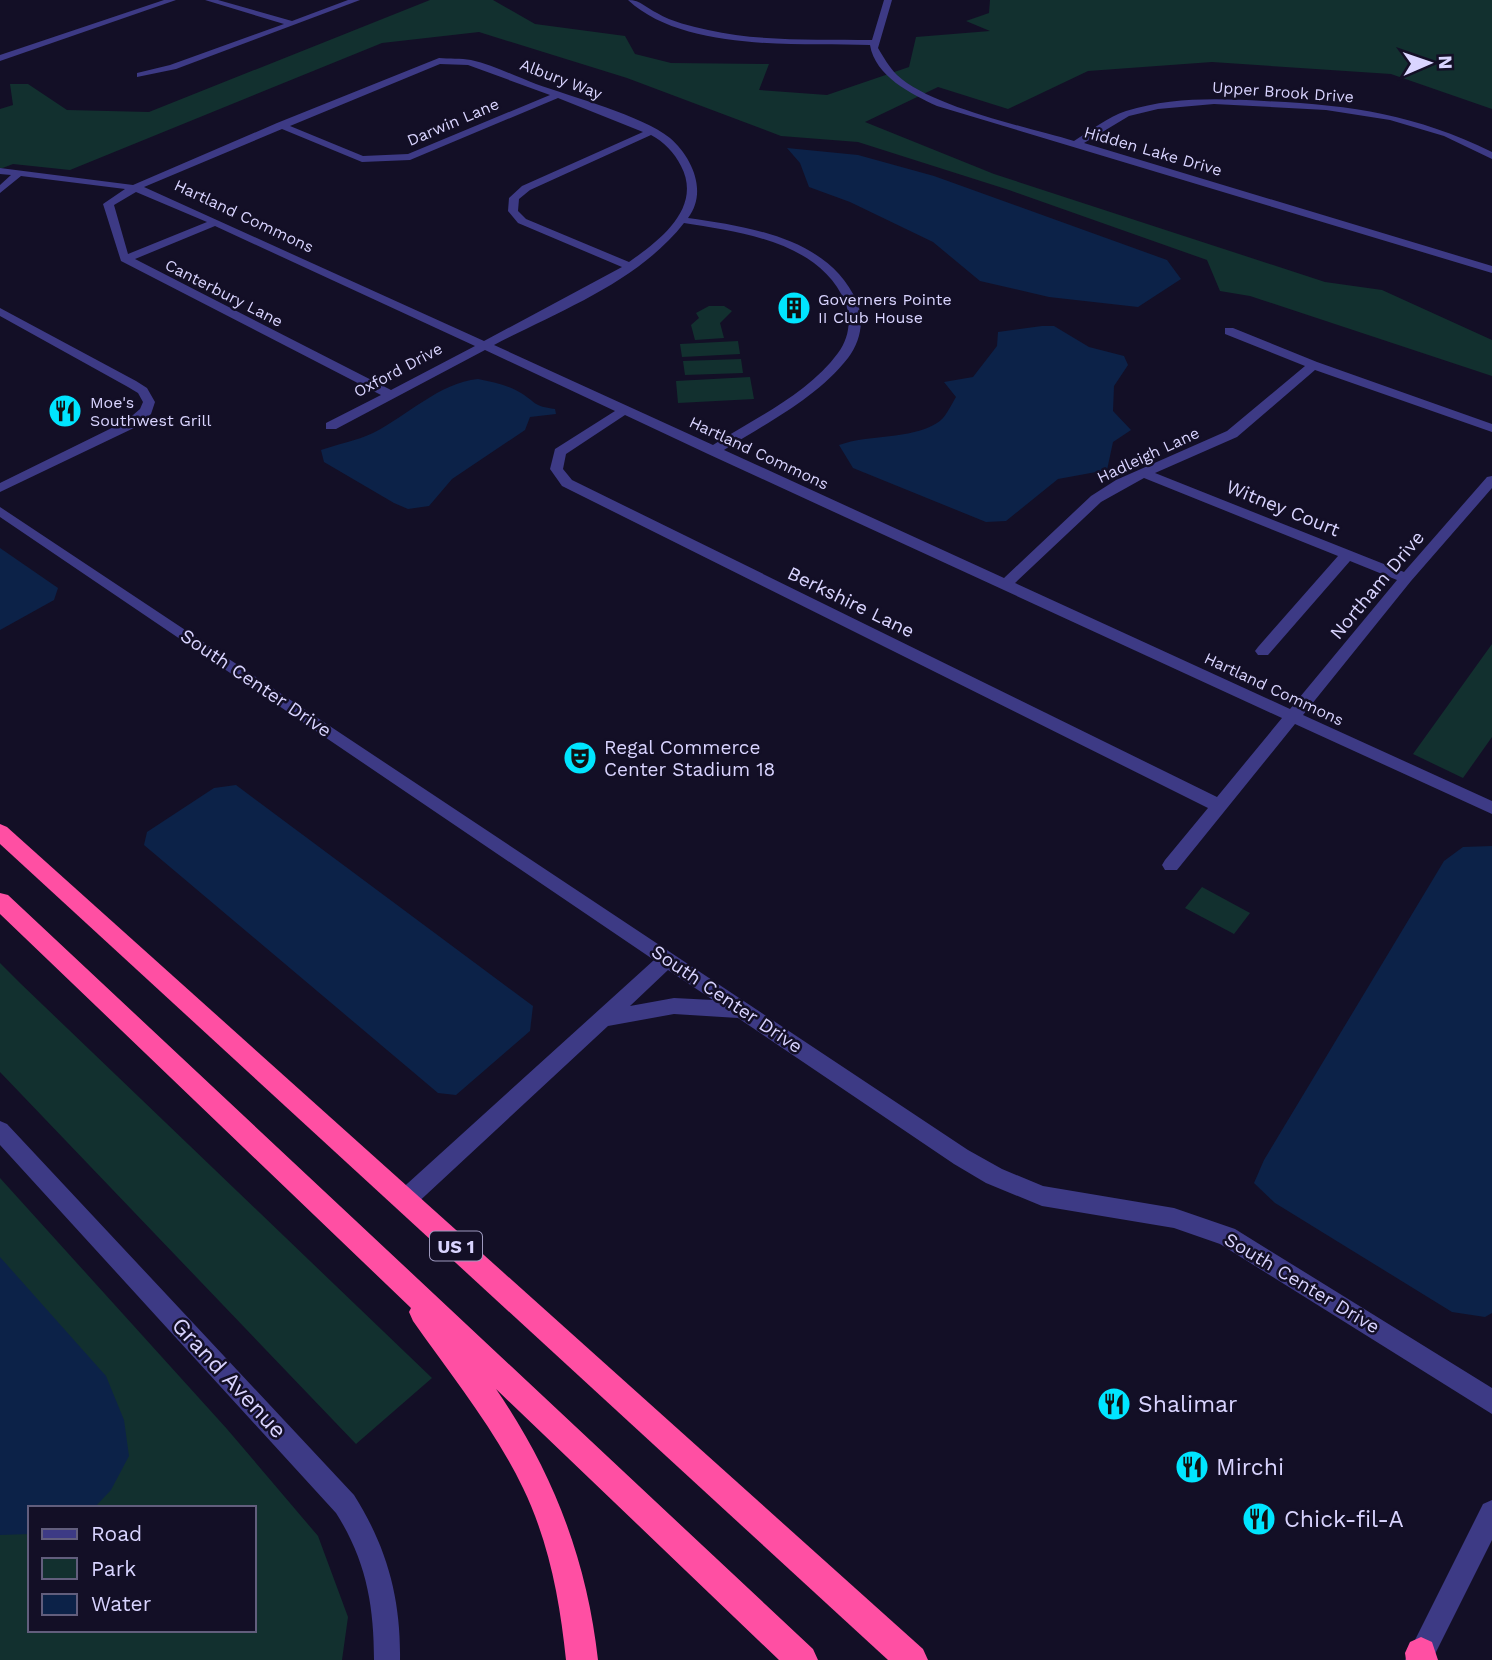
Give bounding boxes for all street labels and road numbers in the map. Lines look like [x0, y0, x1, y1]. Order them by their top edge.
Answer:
street label: Albury Way [517, 55, 605, 104]
street label: Upper Brook Drive [1211, 78, 1355, 106]
street label: Darwin Lane [404, 94, 502, 150]
street label: Hidden Lake Drive [1082, 122, 1224, 180]
street label: Hartland Commons [171, 175, 317, 257]
street label: Canterbury Lane [162, 255, 286, 331]
street label: Oxford Drive [351, 339, 445, 401]
street label: Hartland Commons [686, 412, 832, 494]
street label: Hadleigh Lane [1094, 423, 1202, 487]
street label: Witney Court [1223, 475, 1343, 541]
street label: Northam Drive [1325, 526, 1429, 644]
street label: Berkshire Lane [784, 561, 918, 643]
street label: South Center Drive [176, 624, 336, 742]
street label: Hartland Commons [1201, 648, 1347, 730]
street label: South Center Drive [647, 940, 807, 1058]
street label: South Center Drive [1220, 1228, 1384, 1338]
road number: US 1 [430, 1232, 482, 1260]
street label: Grand Avenue [166, 1312, 292, 1444]

